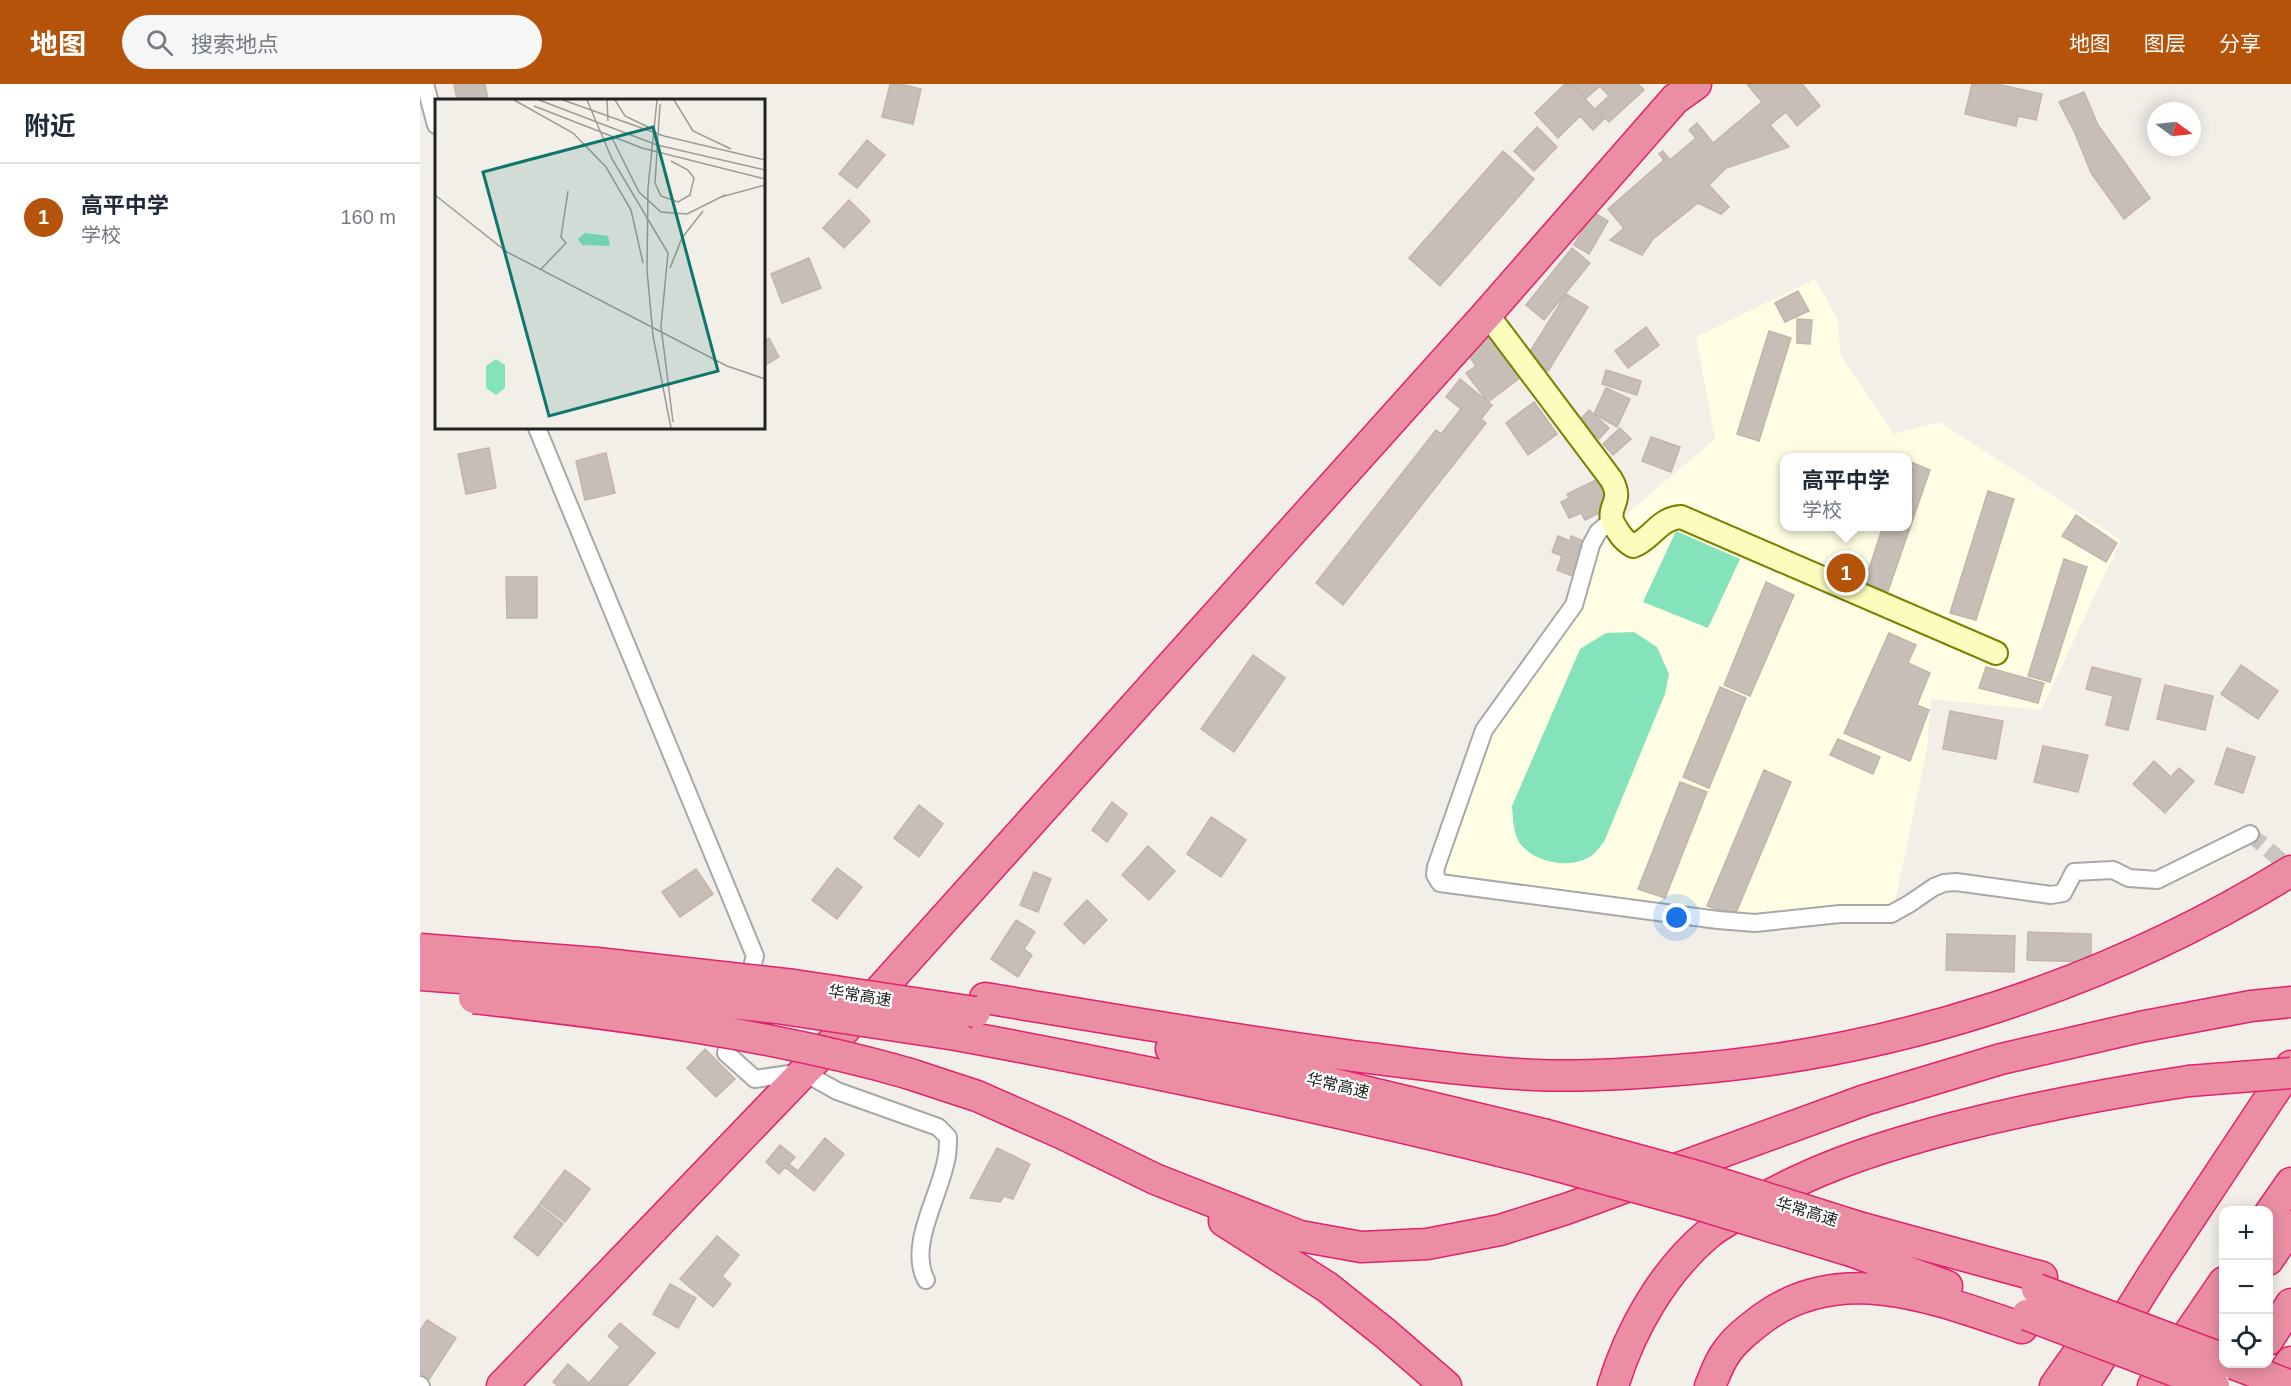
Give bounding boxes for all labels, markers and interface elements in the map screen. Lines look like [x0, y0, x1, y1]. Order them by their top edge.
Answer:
search box [122, 15, 542, 69]
icon: search [143, 26, 176, 59]
text: 地图 [30, 29, 86, 60]
text: 搜索地点 [191, 32, 279, 57]
text: 地图 [2069, 32, 2111, 55]
text: 图层 [2144, 32, 2186, 55]
text: 分享 [2219, 32, 2261, 55]
inset map [435, 99, 765, 429]
north arrow [2147, 102, 2201, 156]
text: 附近 [24, 111, 76, 141]
text: 高平中学 [81, 193, 169, 218]
text: 1 [38, 206, 49, 228]
text: 160 m [340, 206, 396, 228]
text: 学校 [81, 224, 121, 246]
popup [1780, 453, 1912, 531]
text: 高平中学 [1802, 468, 1890, 493]
text: 学校 [1802, 499, 1842, 521]
pin: 1 [1826, 550, 1866, 596]
your location [1662, 903, 1691, 932]
street label: 华常高速 [827, 982, 893, 1009]
street label: 华常高速 [1305, 1070, 1371, 1101]
street label: 华常高速 [1774, 1194, 1840, 1229]
map controls [2219, 1206, 2273, 1368]
button: + [2219, 1206, 2273, 1260]
button: − [2219, 1260, 2273, 1314]
button: locate [2219, 1314, 2273, 1368]

